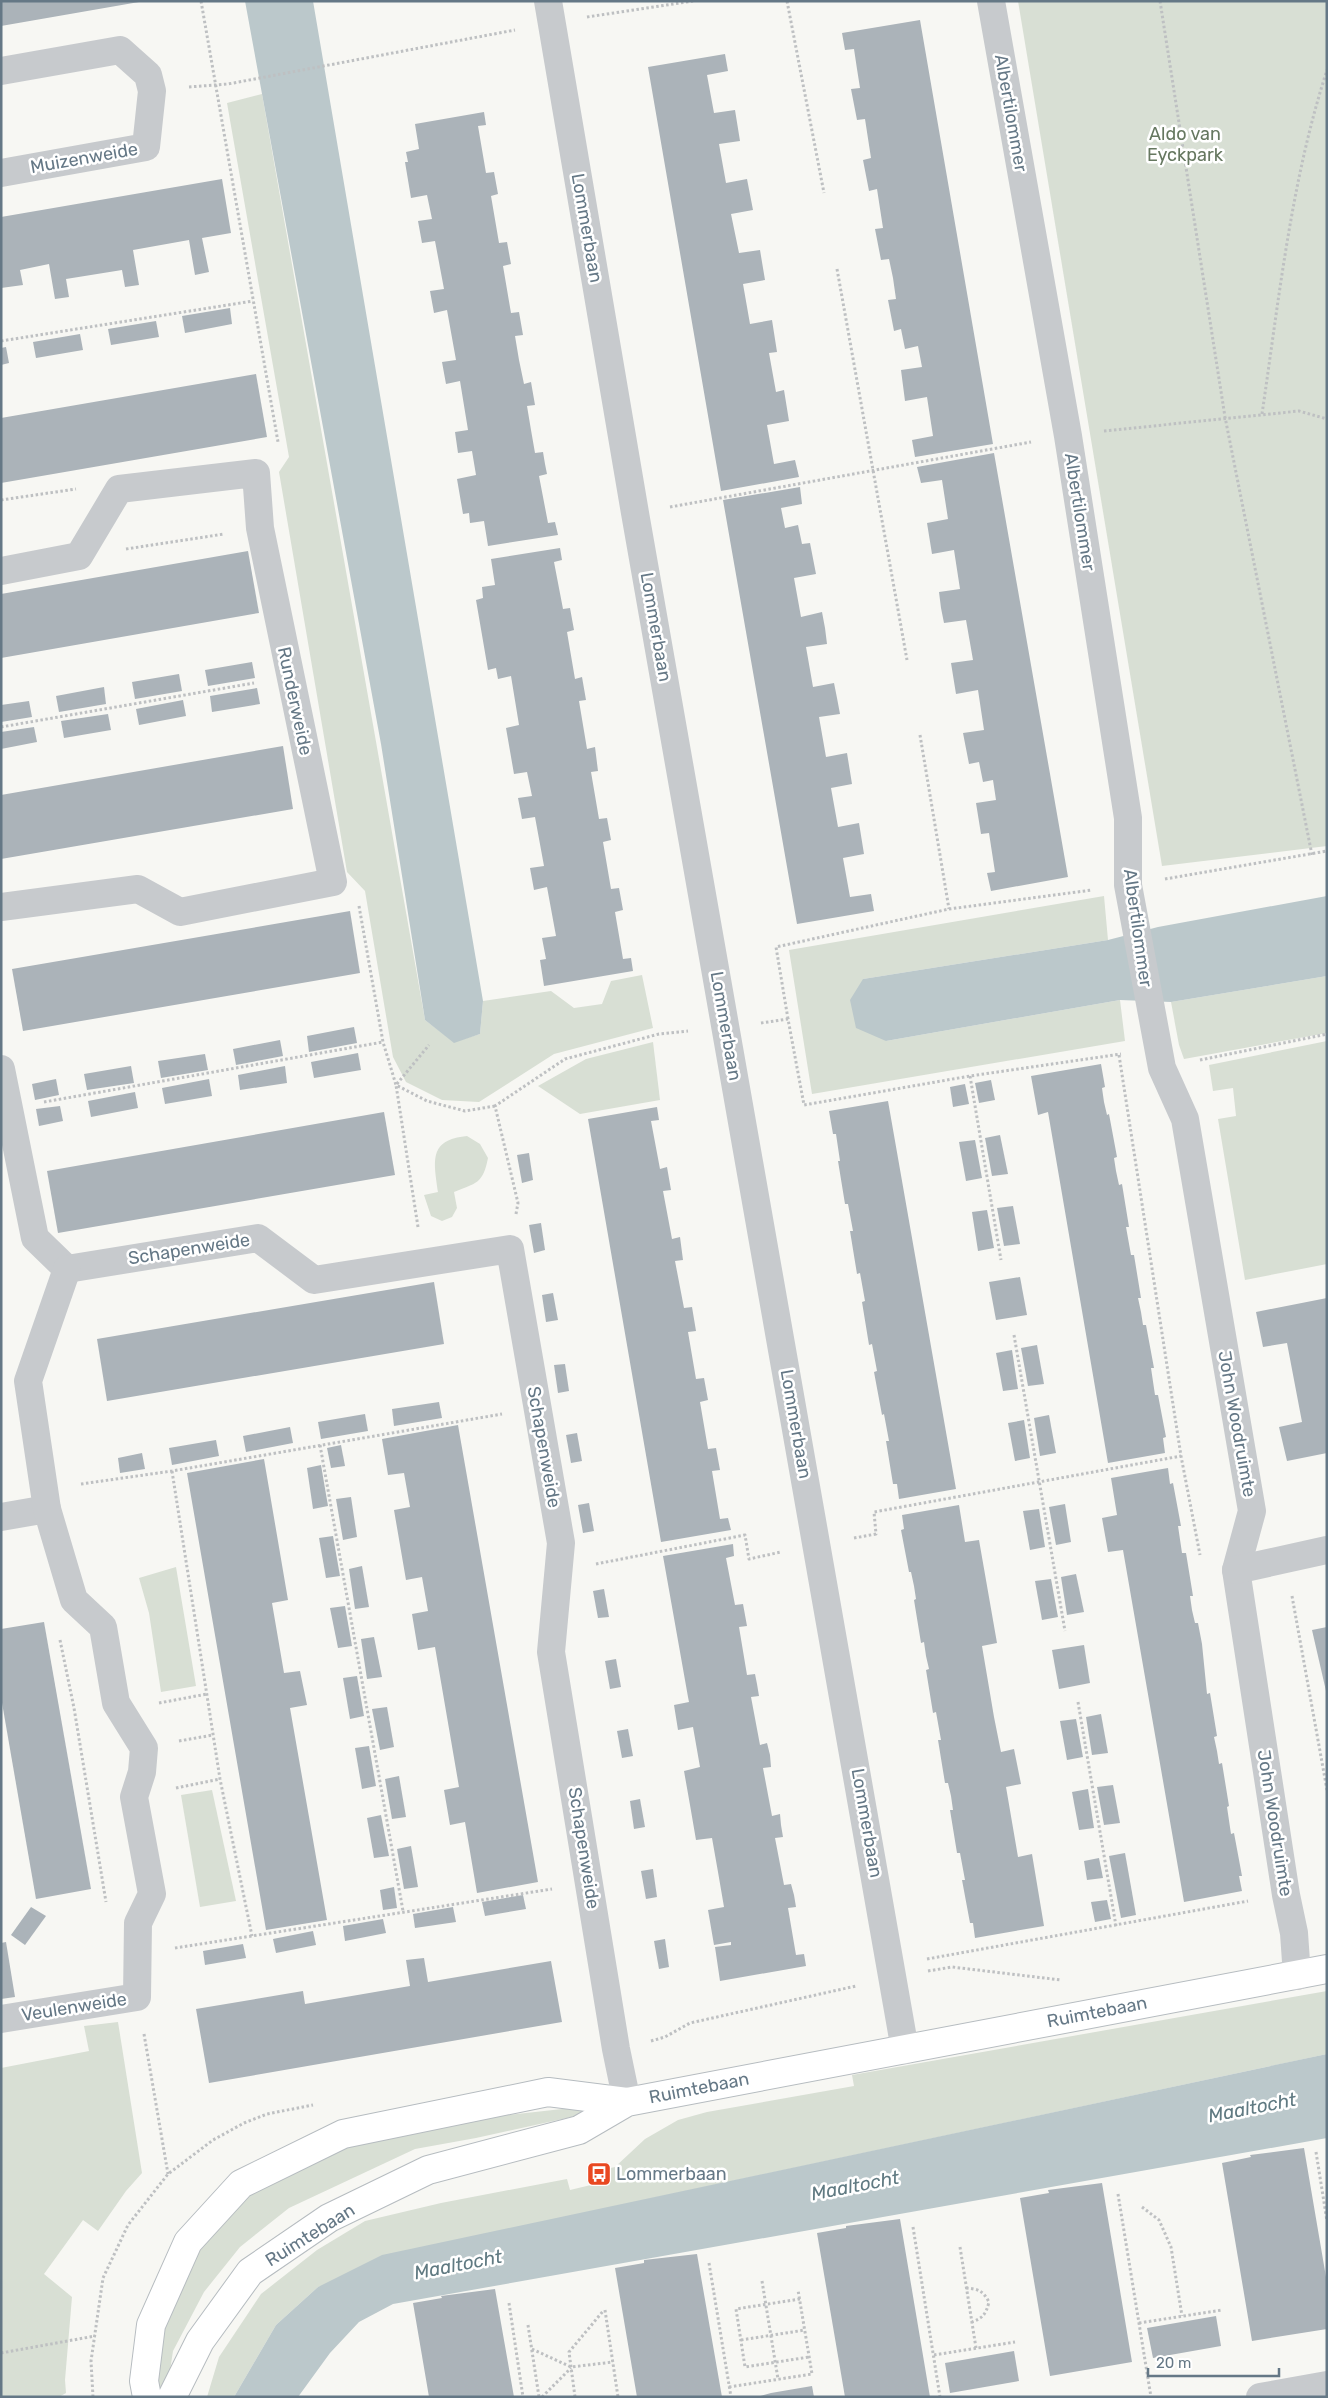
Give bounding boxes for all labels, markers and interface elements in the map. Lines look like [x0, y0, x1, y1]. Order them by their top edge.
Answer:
street label: Albertilommer [990, 52, 1032, 174]
park label: Aldo van Eyckpark [1147, 123, 1224, 166]
street label: Muizenweide [29, 138, 139, 178]
street label: Lommerbaan [567, 172, 607, 284]
street label: Albertilommer [1060, 451, 1100, 573]
street label: Lommerbaan [636, 571, 676, 683]
street label: Runderweide [273, 645, 317, 757]
street label: Albertilommer [1119, 868, 1157, 989]
street label: Lommerbaan [706, 970, 746, 1082]
street label: Schapenweide [127, 1229, 251, 1269]
street label: John Woodruimte [1213, 1349, 1261, 1499]
street label: Lommerbaan [776, 1368, 816, 1480]
street label: Schapenweide [522, 1385, 566, 1509]
street label: John Woodruimte [1253, 1748, 1297, 1898]
street label: Lommerbaan [847, 1767, 887, 1879]
street label: Schapenweide [564, 1786, 604, 1910]
street label: Veulenweide [20, 1988, 128, 2026]
street label: Ruimtebaan [1045, 1992, 1149, 2032]
street label: Ruimtebaan [647, 2068, 751, 2108]
water label: Maaltocht [1206, 2088, 1299, 2127]
bus stop icon: Lommerbaan [586, 2161, 612, 2187]
place label: Lommerbaan [616, 2163, 727, 2185]
water label: Maaltocht [809, 2166, 902, 2205]
street label: Ruimtebaan [261, 2199, 359, 2271]
water label: Maaltocht [412, 2245, 505, 2284]
scale bar [1148, 2346, 1279, 2378]
text: 20 m [1156, 2354, 1191, 2372]

